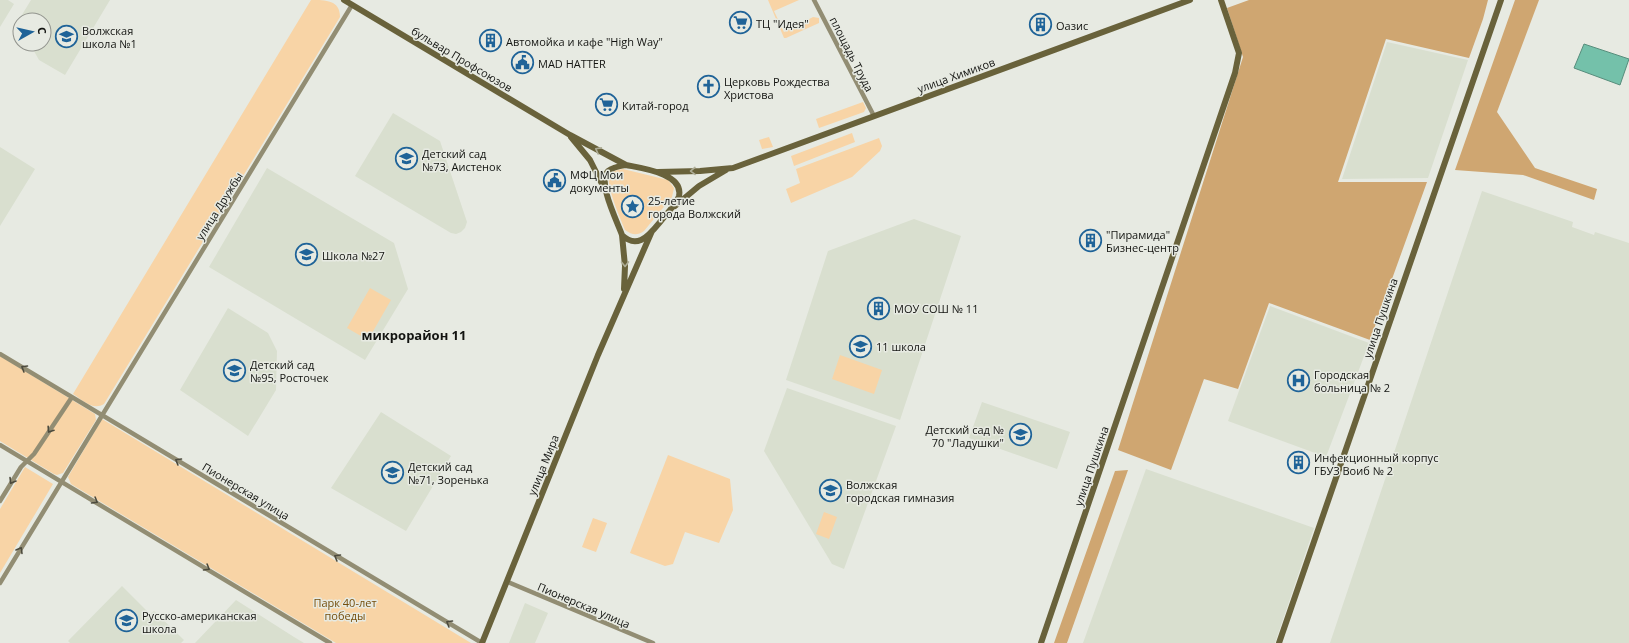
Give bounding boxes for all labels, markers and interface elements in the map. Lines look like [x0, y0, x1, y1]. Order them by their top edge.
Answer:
supermarket icon: ТЦ "Идея" [727, 10, 753, 36]
north arrow [12, 12, 52, 52]
building icon: Оазис [1028, 12, 1054, 38]
street label: площадь Труда [827, 14, 877, 94]
place label: ТЦ "Идея" [756, 16, 809, 31]
place label: Оазис [1056, 18, 1088, 33]
school or university icon: Волжская школа №1 [53, 23, 79, 49]
place label: Волжская школа №1 [82, 23, 137, 51]
street label: бульвар Профсоюзов [409, 23, 515, 95]
text: С [34, 26, 50, 35]
building icon: Автомойка и кафе "High Way" [477, 28, 503, 54]
place label: Автомойка и кафе "High Way" [506, 34, 663, 49]
public building icon: MAD HATTER [509, 50, 535, 76]
street label: улица Химиков [915, 54, 997, 96]
place label: MAD HATTER [538, 56, 606, 71]
church icon: Церковь Рождества Христова [695, 74, 721, 100]
place label: Церковь Рождества Христова [724, 74, 830, 102]
supermarket icon: Китай-город [594, 92, 620, 118]
place label: Китай-город [622, 98, 689, 113]
school or university icon: Детский сад №73, Аистенок [393, 146, 419, 172]
place label: Детский сад №73, Аистенок [422, 146, 502, 174]
one-way arrow [594, 148, 602, 155]
public building icon: МФЦ Мои документы [541, 167, 567, 193]
place label: МФЦ Мои документы [570, 167, 629, 195]
one-way arrow [690, 167, 696, 175]
street label: улица Дружбы [192, 169, 246, 243]
place icon: 25-летие города Волжский [619, 193, 645, 219]
place label: 25-летие города Волжский [648, 193, 741, 221]
building icon: "Пирамида" Бизнес-центр [1078, 227, 1104, 253]
place label: "Пирамида" Бизнес-центр [1106, 227, 1179, 255]
school or university icon: Школа №27 [294, 242, 320, 268]
place label: Школа №27 [322, 248, 385, 263]
one-way arrow [621, 261, 629, 267]
street label: улица Пушкина [1359, 276, 1401, 360]
building icon: МОУ СОШ № 11 [865, 295, 891, 321]
place label: МОУ СОШ № 11 [894, 301, 978, 316]
district label: микрорайон 11 [361, 326, 467, 344]
school or university icon: 11 школа [848, 333, 874, 359]
place label: 11 школа [876, 339, 926, 354]
school or university icon: Детский сад №95, Росточек [221, 357, 247, 383]
place label: Детский сад №95, Росточек [250, 357, 329, 385]
one-way arrow [21, 366, 28, 373]
hospital icon: Городская больница № 2 [1286, 367, 1312, 393]
place label: Городская больница № 2 [1314, 367, 1390, 395]
place label: Детский сад № 70 "Ладушки" [926, 422, 1004, 450]
school or university icon: Детский сад № 70 "Ладушки" [1007, 422, 1033, 448]
street label: улица Пушкина [1070, 424, 1112, 508]
one-way arrow [48, 425, 55, 432]
street label: улица Мира [524, 432, 562, 498]
building icon: Инфекционный корпус ГБУЗ Воиб № 2 [1286, 450, 1312, 476]
place label: Инфекционный корпус ГБУЗ Воиб № 2 [1314, 450, 1438, 478]
one-way arrow [175, 458, 182, 465]
street label: Пионерская улица [200, 459, 292, 523]
school or university icon: Детский сад №71, Зоренька [379, 459, 405, 485]
place label: Детский сад №71, Зоренька [408, 459, 489, 487]
one-way arrow [10, 477, 17, 484]
school or university icon: Волжская городская гимназия [817, 477, 843, 503]
place label: Волжская городская гимназия [846, 477, 954, 505]
one-way arrow [91, 497, 98, 504]
one-way arrow [15, 547, 23, 554]
one-way arrow [334, 554, 341, 561]
one-way arrow [203, 564, 210, 571]
street label: Пионерская улица [535, 579, 633, 631]
park label: Парк 40-лет победы [313, 595, 377, 623]
school or university icon: Русско-американская школа [113, 608, 139, 634]
place label: Русско-американская школа [142, 608, 257, 636]
one-way arrow [446, 620, 453, 627]

